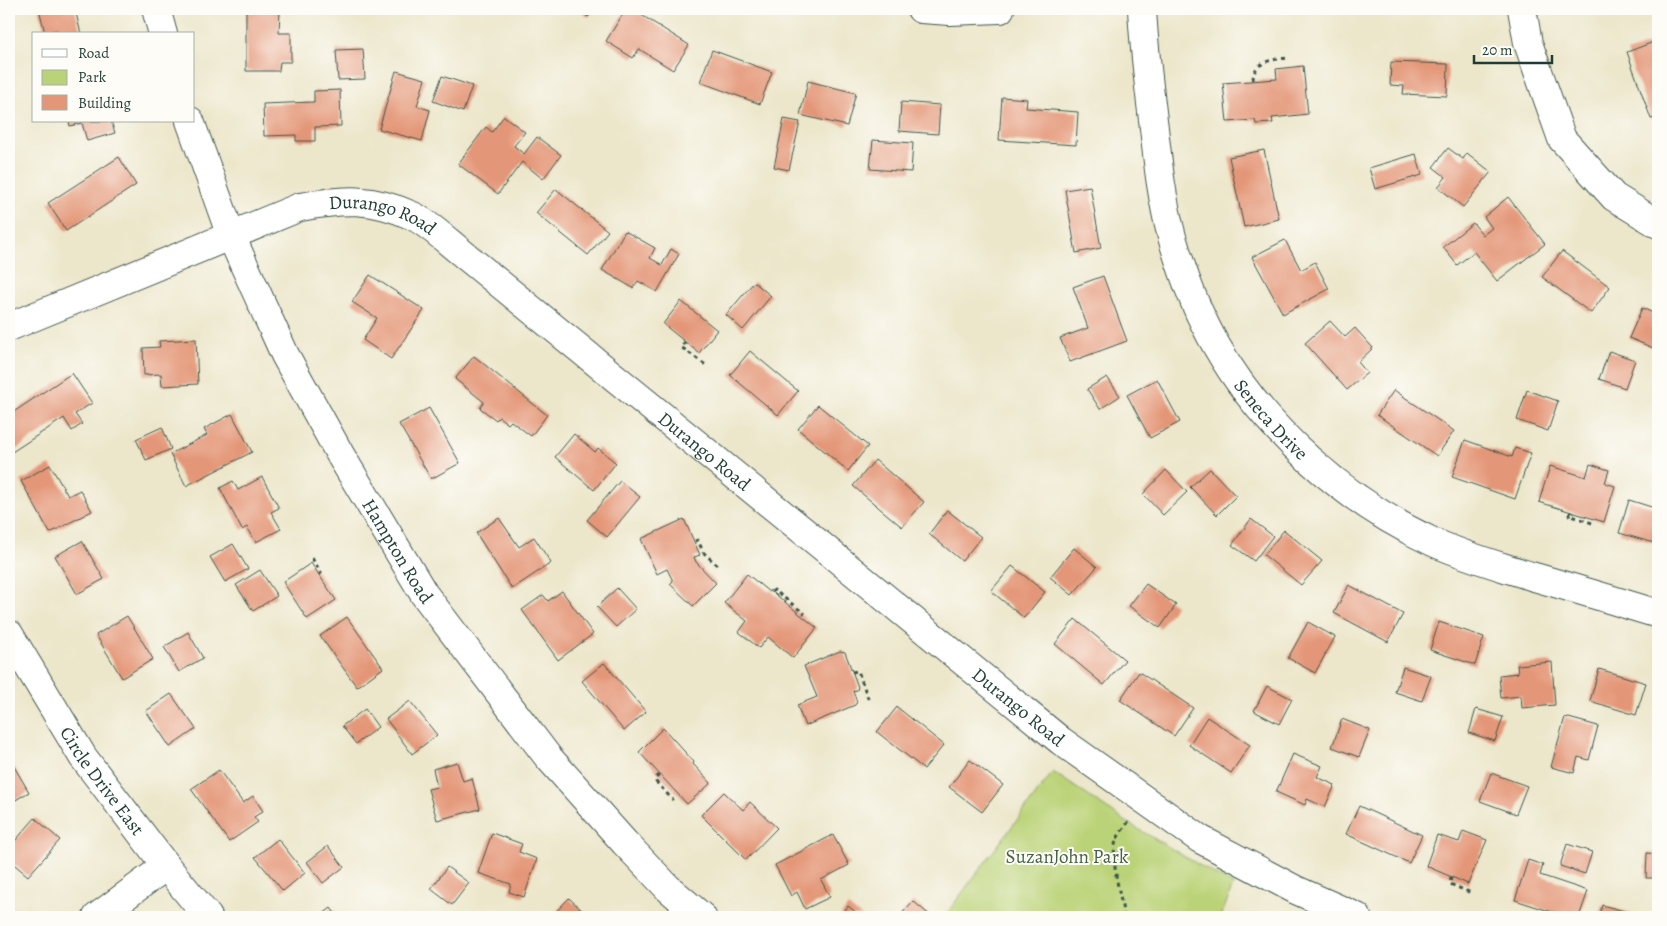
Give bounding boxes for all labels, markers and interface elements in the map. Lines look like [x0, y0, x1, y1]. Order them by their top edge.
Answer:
legend [32, 32, 195, 122]
scale bar [1474, 32, 1552, 64]
text: 20 m [1482, 40, 1513, 60]
text: Road [78, 43, 110, 63]
text: Park [78, 67, 107, 87]
text: Building [78, 93, 131, 113]
street label: Durango Road [328, 189, 442, 242]
street label: Seneca Drive [1227, 374, 1313, 466]
street label: Durango Road [652, 406, 756, 498]
street label: Hampton Road [356, 494, 439, 610]
street label: Durango Road [966, 662, 1070, 753]
street label: Circle Drive East [53, 722, 150, 841]
park label: SuzanJohn Park [1006, 844, 1129, 870]

